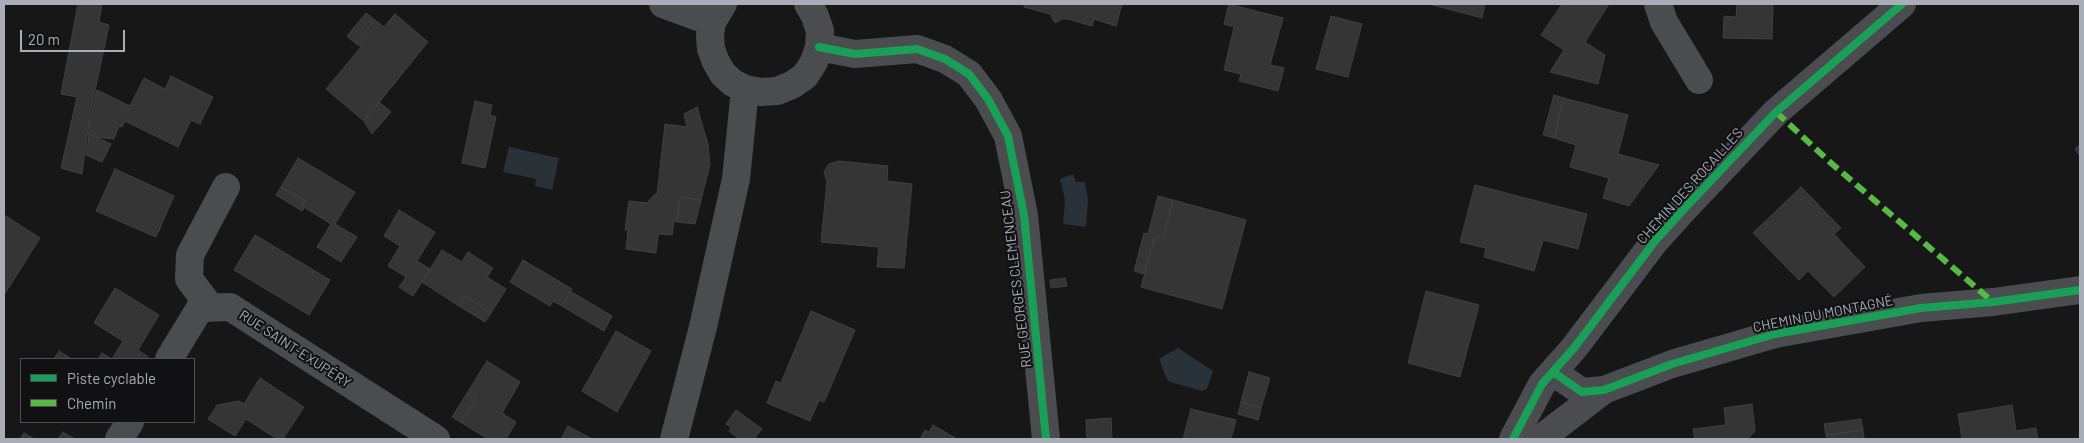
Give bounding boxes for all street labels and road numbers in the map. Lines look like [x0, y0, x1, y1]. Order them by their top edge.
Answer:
street label: CHEMIN DES ROCAILLES [1633, 124, 1747, 248]
street label: RUE GEORGES CLEMENCEAU [997, 189, 1035, 369]
street label: CHEMIN DU MONTAGNÉ [1751, 292, 1895, 336]
street label: RUE SAINT-EXUPÉRY [236, 307, 354, 391]

